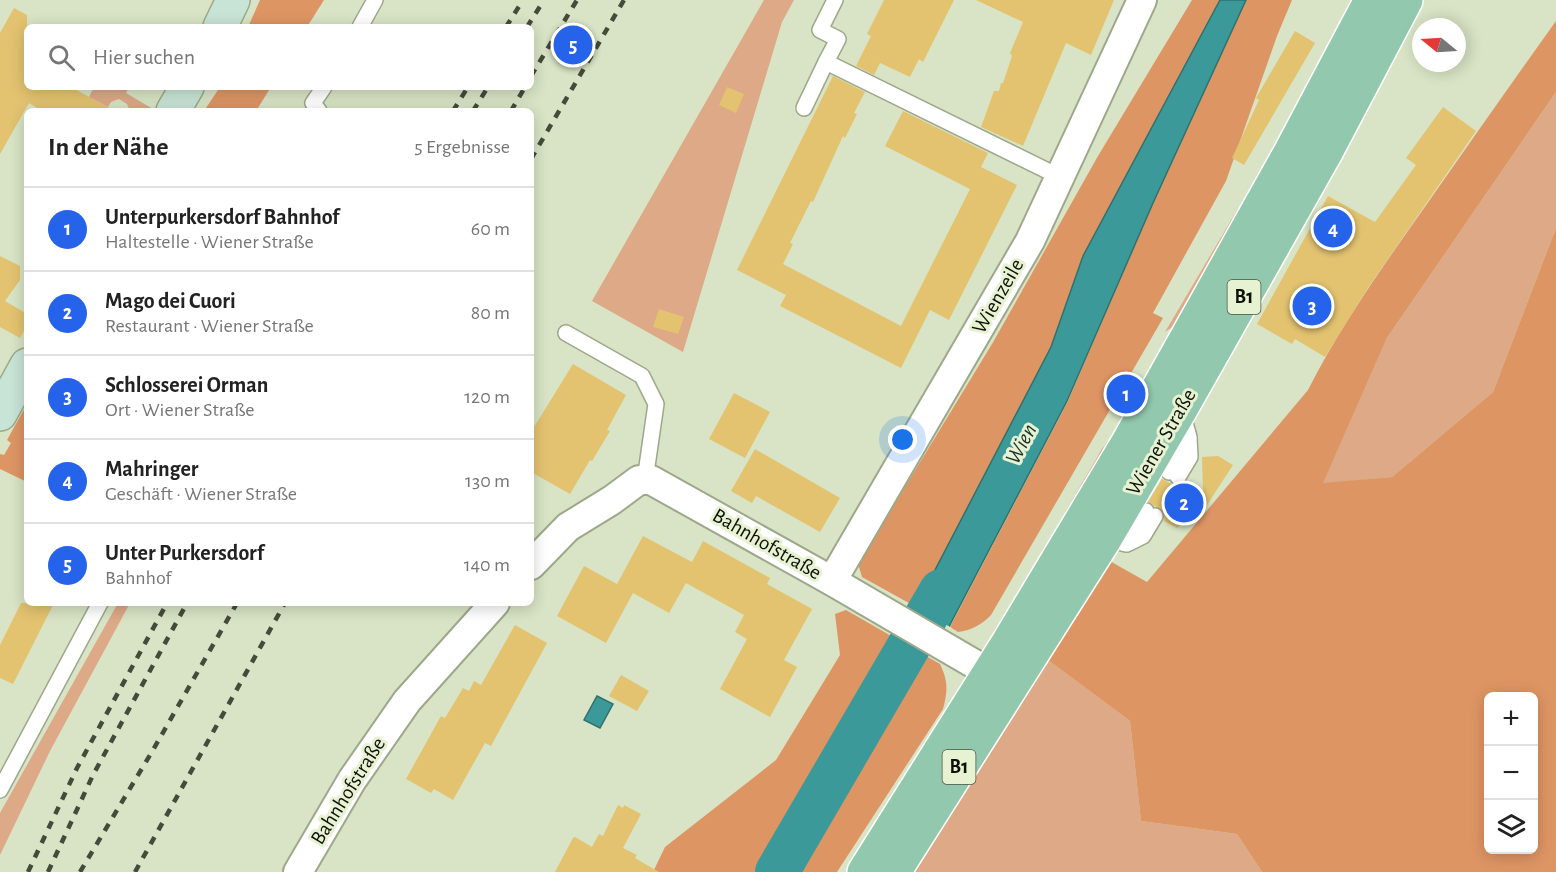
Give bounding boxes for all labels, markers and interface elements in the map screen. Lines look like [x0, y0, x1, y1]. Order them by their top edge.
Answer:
north arrow [1412, 18, 1466, 72]
pin: 5 [554, 22, 592, 68]
search box [24, 24, 534, 90]
icon: search [45, 41, 78, 74]
text: Hier suchen [93, 46, 195, 68]
text: In der Nähe [48, 134, 168, 160]
text: 5 Ergebnisse [414, 137, 510, 157]
text: Unterpurkersdorf Bahnhof [105, 206, 339, 228]
pin: 4 [1314, 206, 1352, 250]
text: 1 [64, 219, 71, 239]
text: 60 m [471, 219, 510, 239]
text: Haltestelle · Wiener Straße [105, 232, 314, 252]
street label: Wienzeile [968, 255, 1028, 337]
road number: B1 [1228, 280, 1260, 314]
pin: 3 [1292, 284, 1332, 328]
text: Mago dei Cuori [105, 290, 236, 312]
text: 2 [63, 303, 72, 323]
text: 80 m [471, 303, 510, 323]
text: Restaurant · Wiener Straße [105, 316, 314, 336]
pin: 1 [1106, 372, 1146, 416]
text: Schlosserei Orman [105, 374, 268, 396]
street label: Wiener Straße [1122, 385, 1200, 499]
text: 3 [63, 387, 72, 407]
text: 120 m [464, 387, 510, 407]
text: Ort · Wiener Straße [105, 400, 255, 420]
water label: Wien [1001, 420, 1041, 468]
your location [888, 425, 917, 454]
text: Mahringer [105, 458, 198, 480]
text: 4 [62, 471, 73, 491]
text: 130 m [465, 471, 510, 491]
pin: 2 [1164, 480, 1204, 526]
text: Geschäft · Wiener Straße [105, 484, 297, 504]
street label: Bahnhofstraße [709, 504, 825, 584]
text: Unter Purkersdorf [105, 542, 264, 564]
text: 5 [63, 555, 72, 575]
text: 140 m [464, 555, 510, 575]
text: Bahnhof [105, 568, 171, 588]
map controls [1484, 692, 1538, 854]
button: + [1484, 692, 1538, 746]
street label: Bahnhofstraße [307, 734, 389, 848]
button: − [1484, 746, 1538, 800]
road number: B1 [942, 750, 976, 784]
button: layers [1484, 800, 1538, 854]

